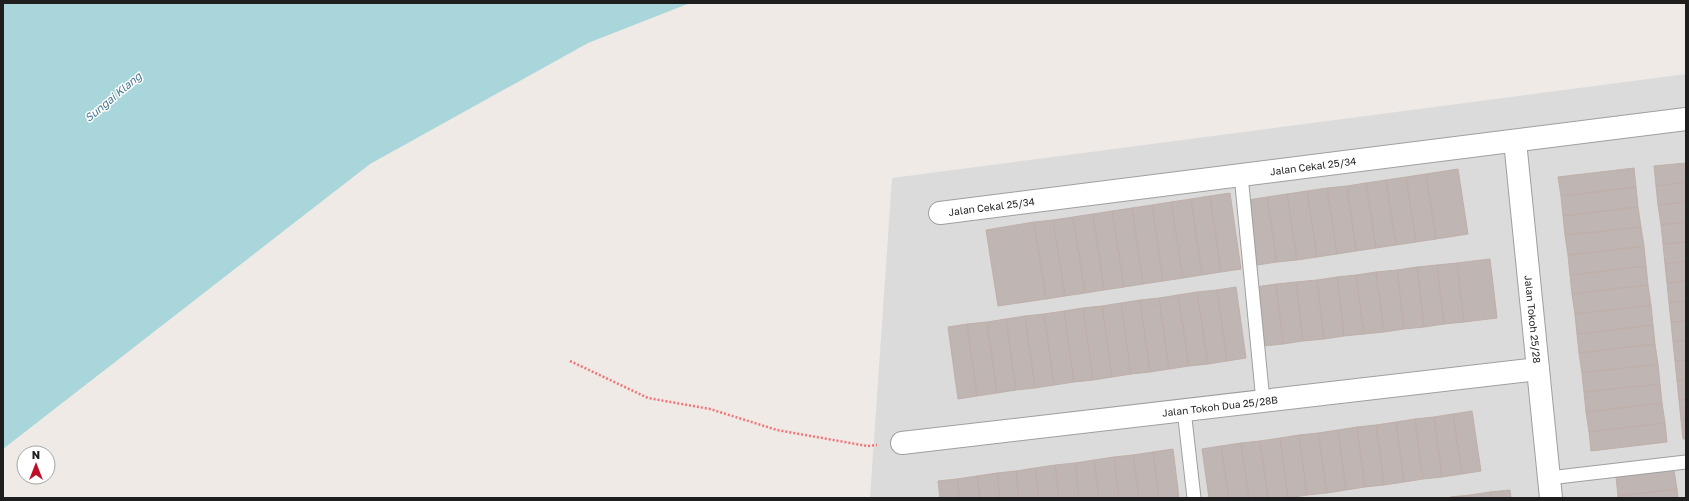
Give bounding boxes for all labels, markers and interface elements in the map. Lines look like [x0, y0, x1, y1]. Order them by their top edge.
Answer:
water label: Sungai Klang [82, 68, 145, 125]
street label: Jalan Cekal 25/34 [1269, 155, 1357, 177]
street label: Jalan Cekal 25/34 [948, 195, 1035, 218]
street label: Jalan Tokoh 25/28 [1523, 274, 1543, 364]
street label: Jalan Tokoh Dua 25/28B [1161, 393, 1279, 419]
north arrow [16, 445, 56, 485]
text: N [32, 448, 40, 461]

